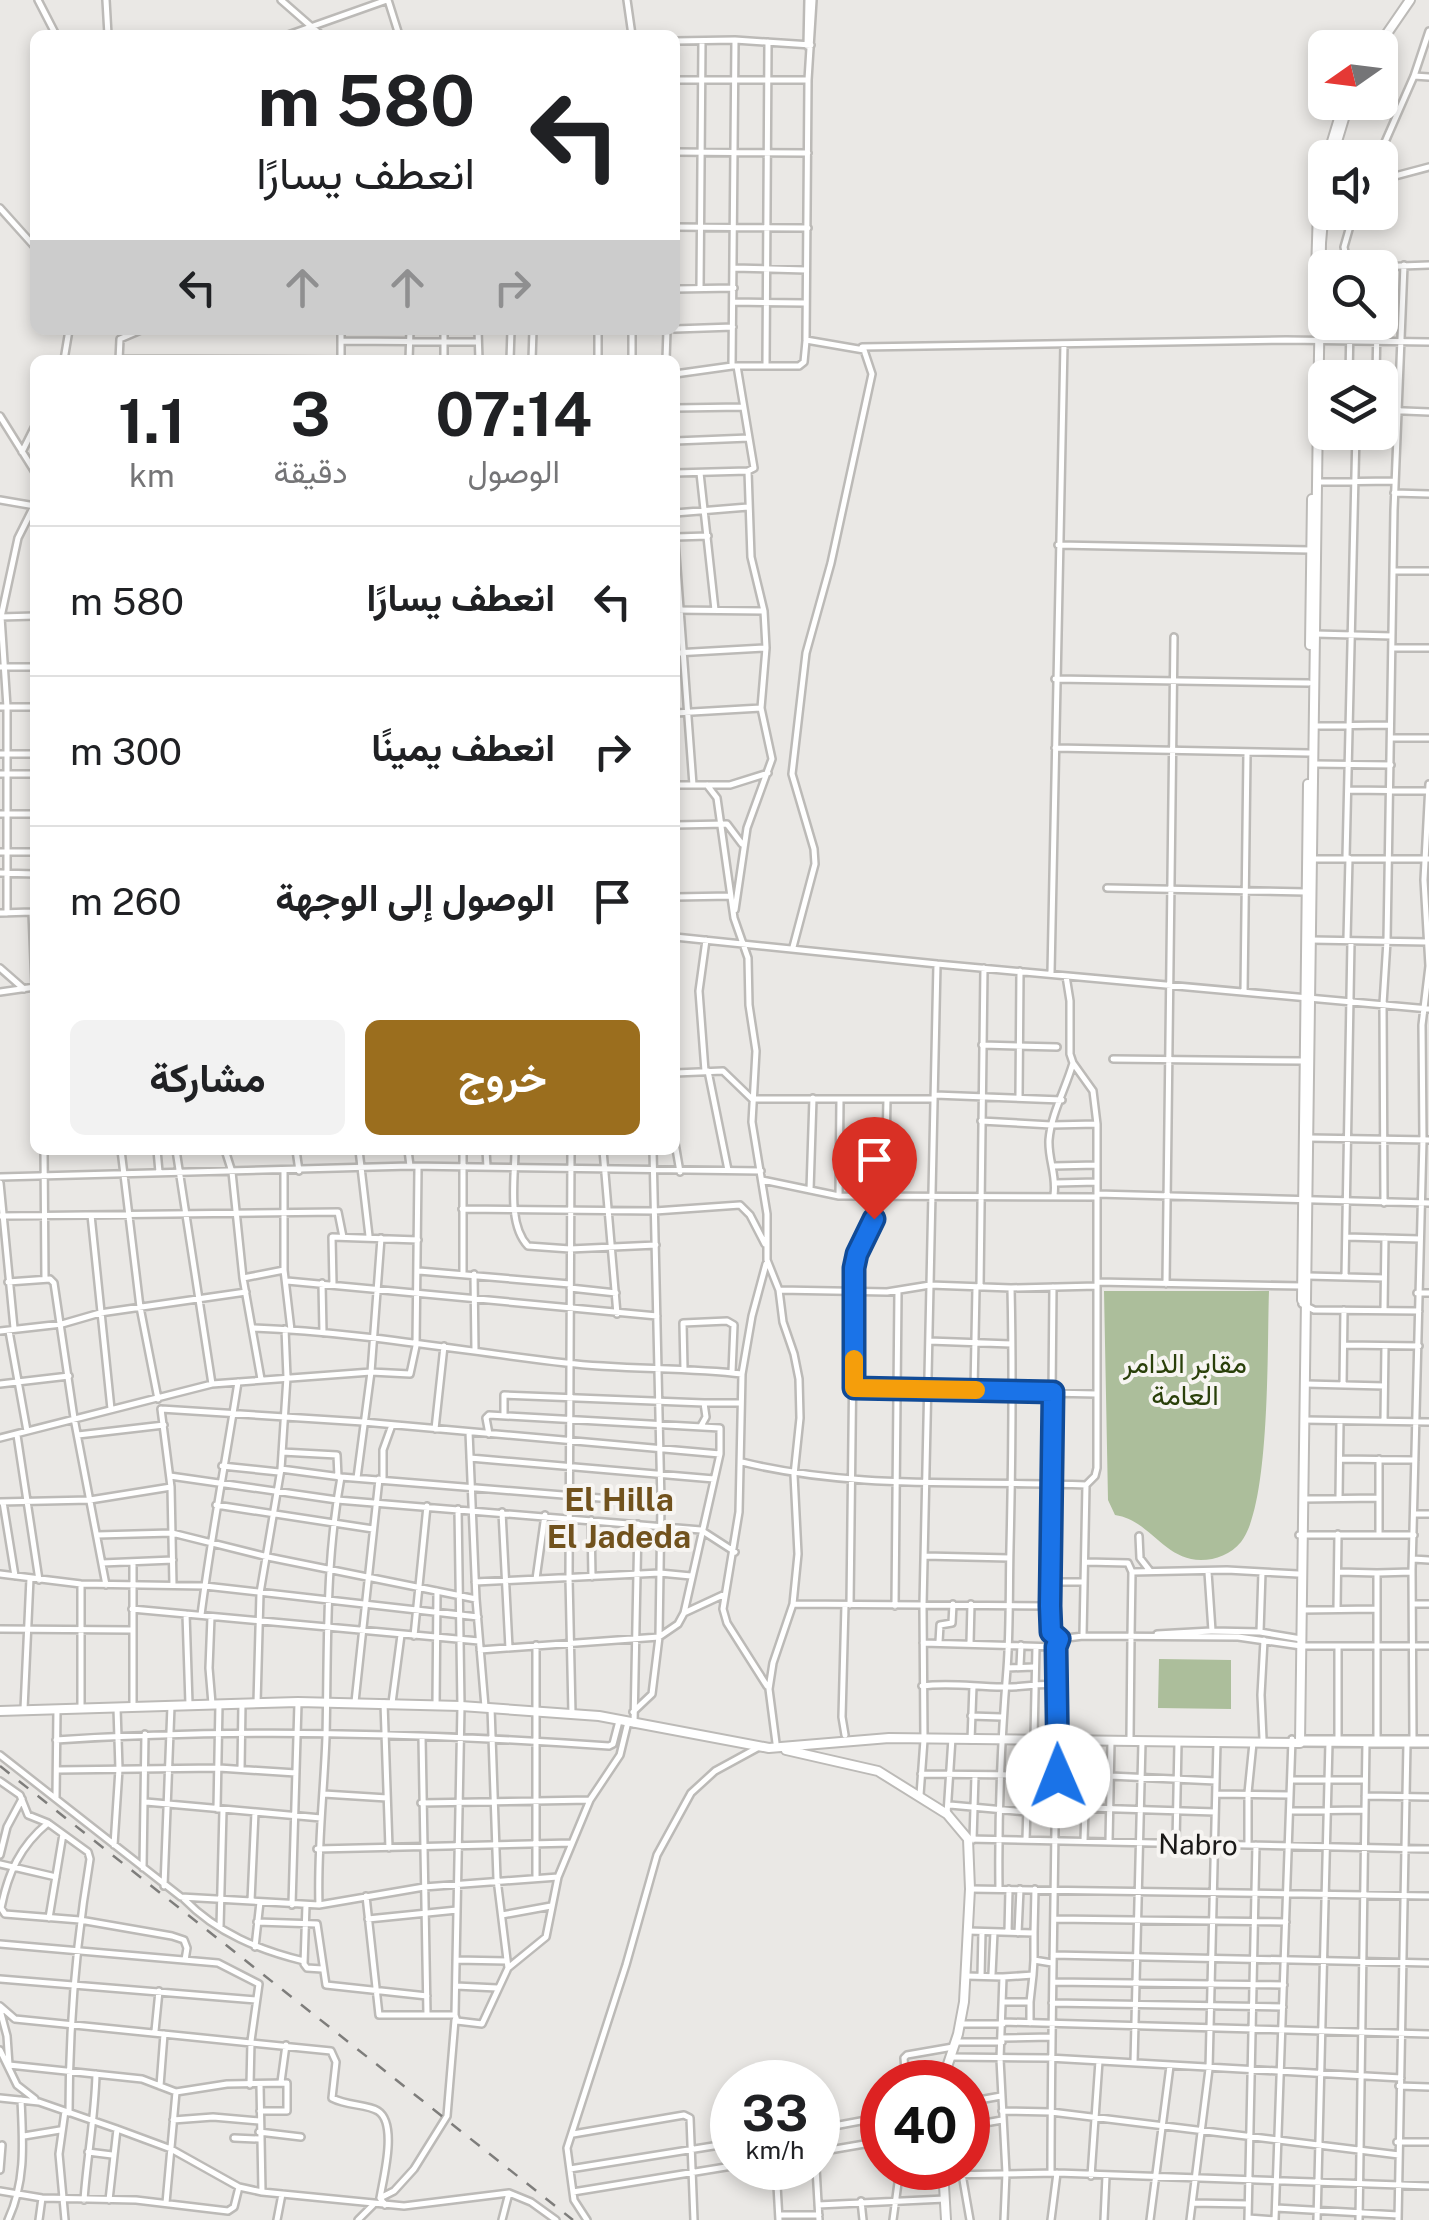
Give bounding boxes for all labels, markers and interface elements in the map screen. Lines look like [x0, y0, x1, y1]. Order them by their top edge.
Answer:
north arrow [1308, 30, 1398, 120]
map controls [1308, 30, 1398, 450]
text: 580 m [257, 59, 475, 142]
icon: left [510, 70, 640, 200]
button: sound [1308, 140, 1398, 230]
text: انعطف يسارًا [256, 146, 475, 199]
button: search [1308, 250, 1398, 340]
icon: left [170, 260, 225, 315]
icon: ahead [275, 260, 330, 315]
icon: ahead [380, 260, 435, 315]
icon: right [485, 260, 540, 315]
button: layers [1308, 360, 1398, 450]
text: 3 [291, 379, 331, 450]
text: 07:14 [436, 379, 592, 450]
text: 1.1 [118, 386, 186, 457]
text: دقيقة [274, 453, 348, 490]
text: الوصول [468, 453, 560, 490]
text: km [129, 457, 175, 494]
icon: left [585, 574, 640, 629]
text: انعطف يسارًا [367, 575, 555, 620]
text: 580 m [70, 579, 184, 624]
icon: right [585, 724, 640, 779]
text: انعطف يمينًا [371, 725, 555, 770]
text: 300 m [70, 729, 182, 774]
icon: arrive [585, 874, 640, 929]
text: الوصول إلى الوجهة [275, 875, 555, 920]
text: 260 m [70, 879, 181, 924]
button: مشاركة [70, 1020, 345, 1135]
button: خروج [365, 1020, 640, 1135]
pin [832, 1117, 917, 1220]
icon: arrive [847, 1132, 902, 1187]
park label: مقابر الدامر العامة [1122, 1346, 1247, 1411]
district label: El Hilla El Jadeda [547, 1481, 691, 1555]
position arrow [1006, 1724, 1110, 1828]
street label: Nabro [1158, 1827, 1238, 1861]
speed limit sign: 40 [860, 2060, 990, 2190]
text: 33 [742, 2083, 808, 2142]
text: km/h [746, 2135, 804, 2165]

